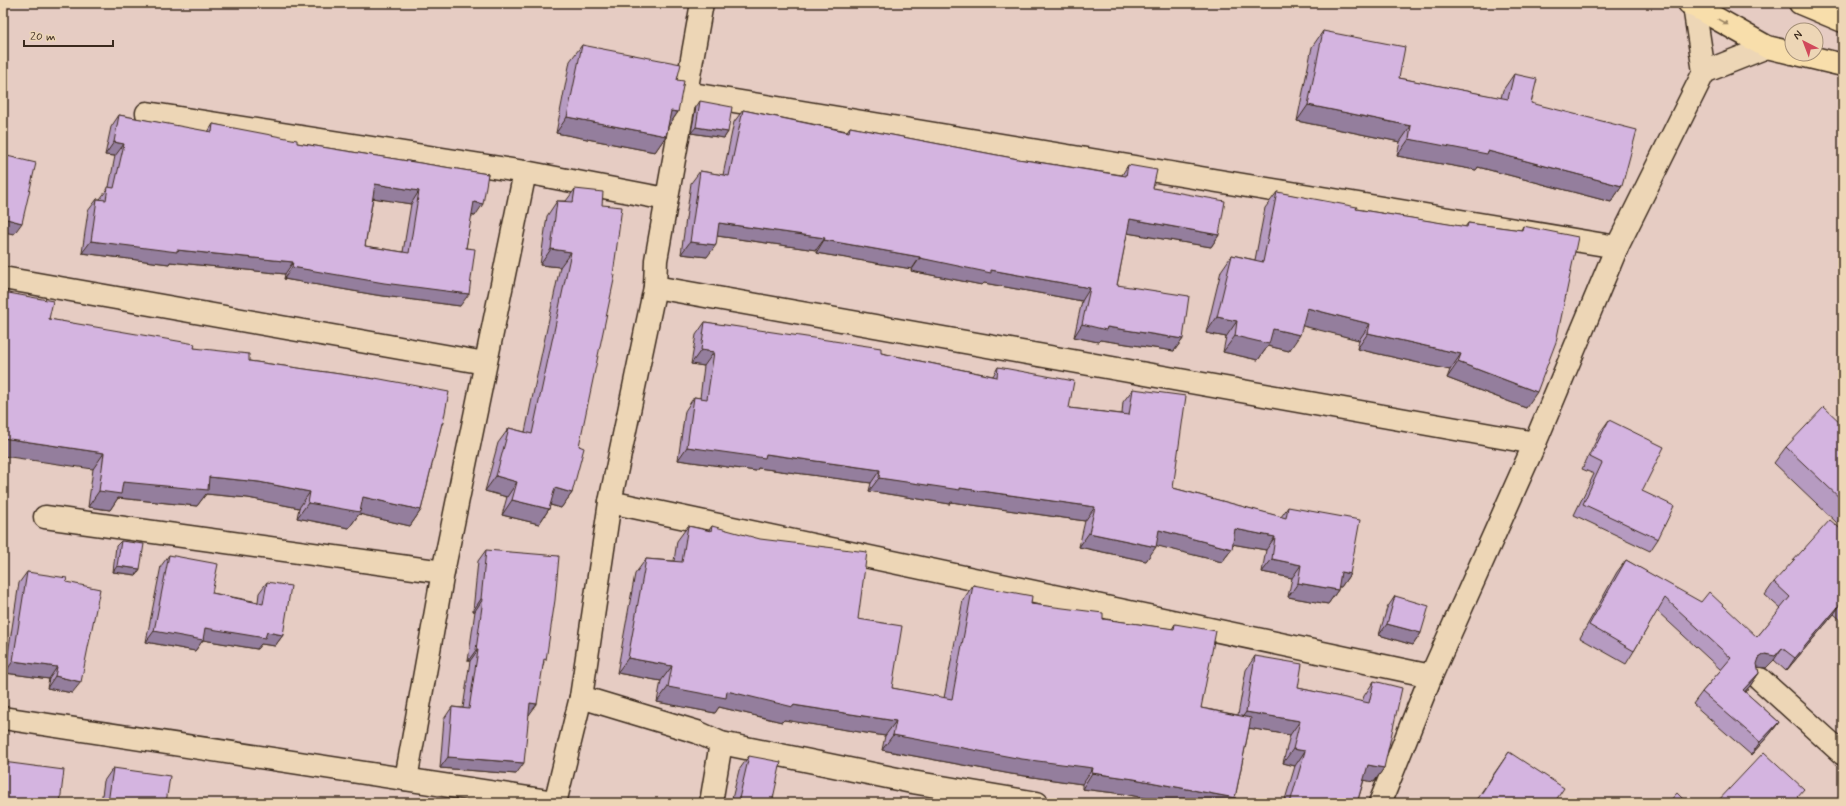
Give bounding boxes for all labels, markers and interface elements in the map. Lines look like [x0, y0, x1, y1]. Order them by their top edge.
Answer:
one-way arrow [1717, 19, 1729, 25]
scale bar [24, 22, 113, 48]
north arrow [1784, 22, 1824, 62]
text: N [1791, 28, 1805, 43]
text: 20 m [30, 29, 56, 45]

